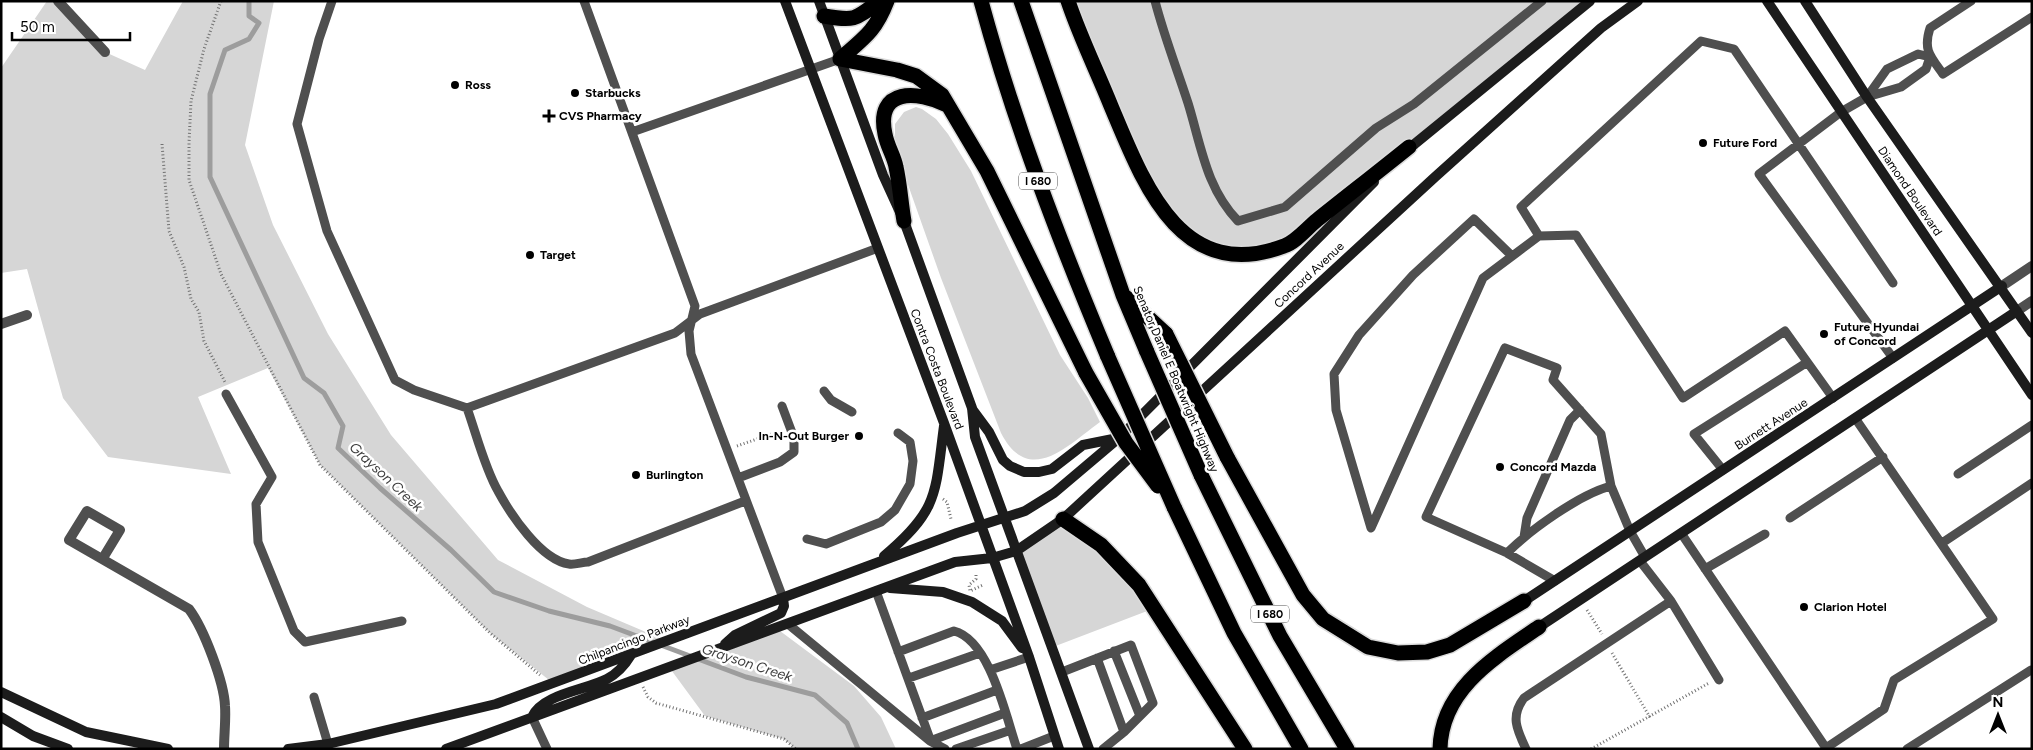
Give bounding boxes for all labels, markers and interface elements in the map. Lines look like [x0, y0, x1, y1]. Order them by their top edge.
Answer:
scale bar [12, 10, 130, 42]
text: 50 m [20, 18, 55, 36]
place label: Ross [465, 78, 491, 92]
marker: Ross [449, 79, 461, 91]
place label: Starbucks [585, 86, 641, 100]
marker: Starbucks [569, 87, 581, 99]
place label: CVS Pharmacy [559, 109, 642, 123]
marker: CVS Pharmacy [543, 110, 555, 122]
place label: Future Ford [1713, 136, 1777, 150]
marker: Future Ford [1697, 137, 1709, 149]
street label: Diamond Boulevard [1875, 144, 1945, 238]
road number: I 680 [1019, 172, 1057, 190]
street label: Concord Avenue [1271, 239, 1347, 311]
place label: Target [540, 248, 576, 262]
marker: Target [524, 249, 536, 261]
street label: Senator Daniel E Boatwright Highway [1130, 284, 1222, 475]
street label: Contra Costa Boulevard [908, 307, 966, 431]
place label: Future Hyundai of Concord [1834, 320, 1919, 348]
marker: Future Hyundai of Concord [1818, 328, 1830, 340]
street label: Burnett Avenue [1732, 395, 1810, 453]
place label: In-N-Out Burger [759, 429, 849, 443]
marker: In-N-Out Burger [853, 430, 865, 442]
water label: Grayson Creek [346, 439, 427, 516]
place label: Concord Mazda [1510, 460, 1597, 474]
marker: Concord Mazda [1494, 461, 1506, 473]
place label: Burlington [646, 468, 704, 482]
marker: Burlington [630, 469, 642, 481]
place label: Clarion Hotel [1814, 600, 1887, 614]
marker: Clarion Hotel [1798, 601, 1810, 613]
road number: I 680 [1251, 606, 1289, 622]
street label: Chilpancingo Parkway [576, 612, 692, 668]
water label: Grayson Creek [700, 640, 795, 686]
north arrow [1973, 690, 2023, 740]
text: N [1993, 694, 2003, 711]

